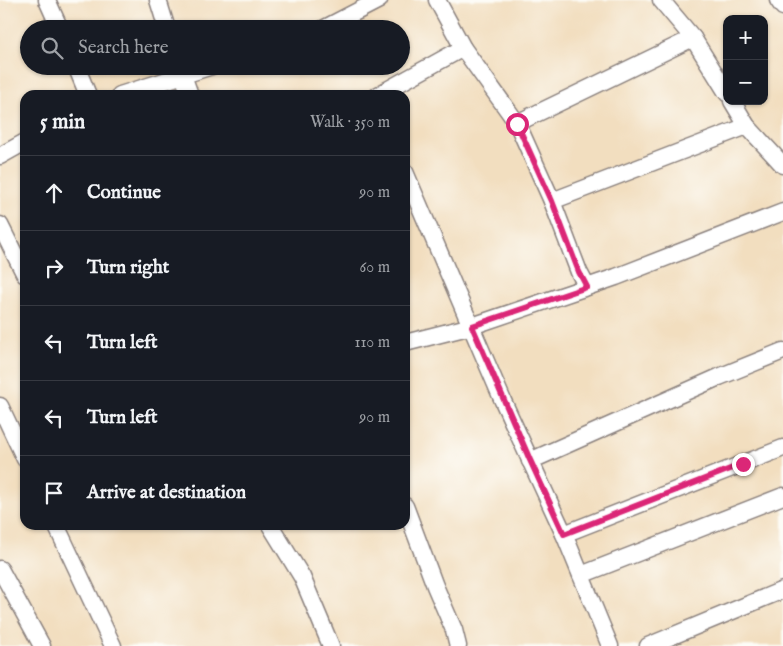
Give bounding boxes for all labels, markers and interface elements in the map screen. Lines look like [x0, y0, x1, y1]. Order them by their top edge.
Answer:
map controls [723, 15, 768, 105]
button: + [723, 15, 768, 60]
search box [20, 20, 410, 75]
icon: search [38, 34, 66, 62]
text: Search here [78, 36, 169, 60]
button: − [723, 60, 768, 105]
text: 5 min [40, 109, 85, 136]
text: Walk · 350 m [310, 113, 390, 133]
route start [506, 113, 529, 136]
icon: ahead [40, 179, 68, 207]
text: Continue [87, 181, 161, 205]
text: 90 m [359, 183, 390, 203]
icon: right [40, 254, 68, 282]
text: Turn right [87, 256, 169, 280]
text: 60 m [360, 258, 390, 278]
icon: left [40, 329, 68, 357]
text: Turn left [87, 331, 158, 355]
text: 110 m [354, 333, 390, 353]
icon: left [40, 404, 68, 432]
text: Turn left [87, 406, 158, 430]
text: 90 m [359, 408, 390, 428]
route end [732, 453, 755, 476]
icon: arrive [40, 479, 68, 507]
text: Arrive at destination [87, 481, 246, 505]

